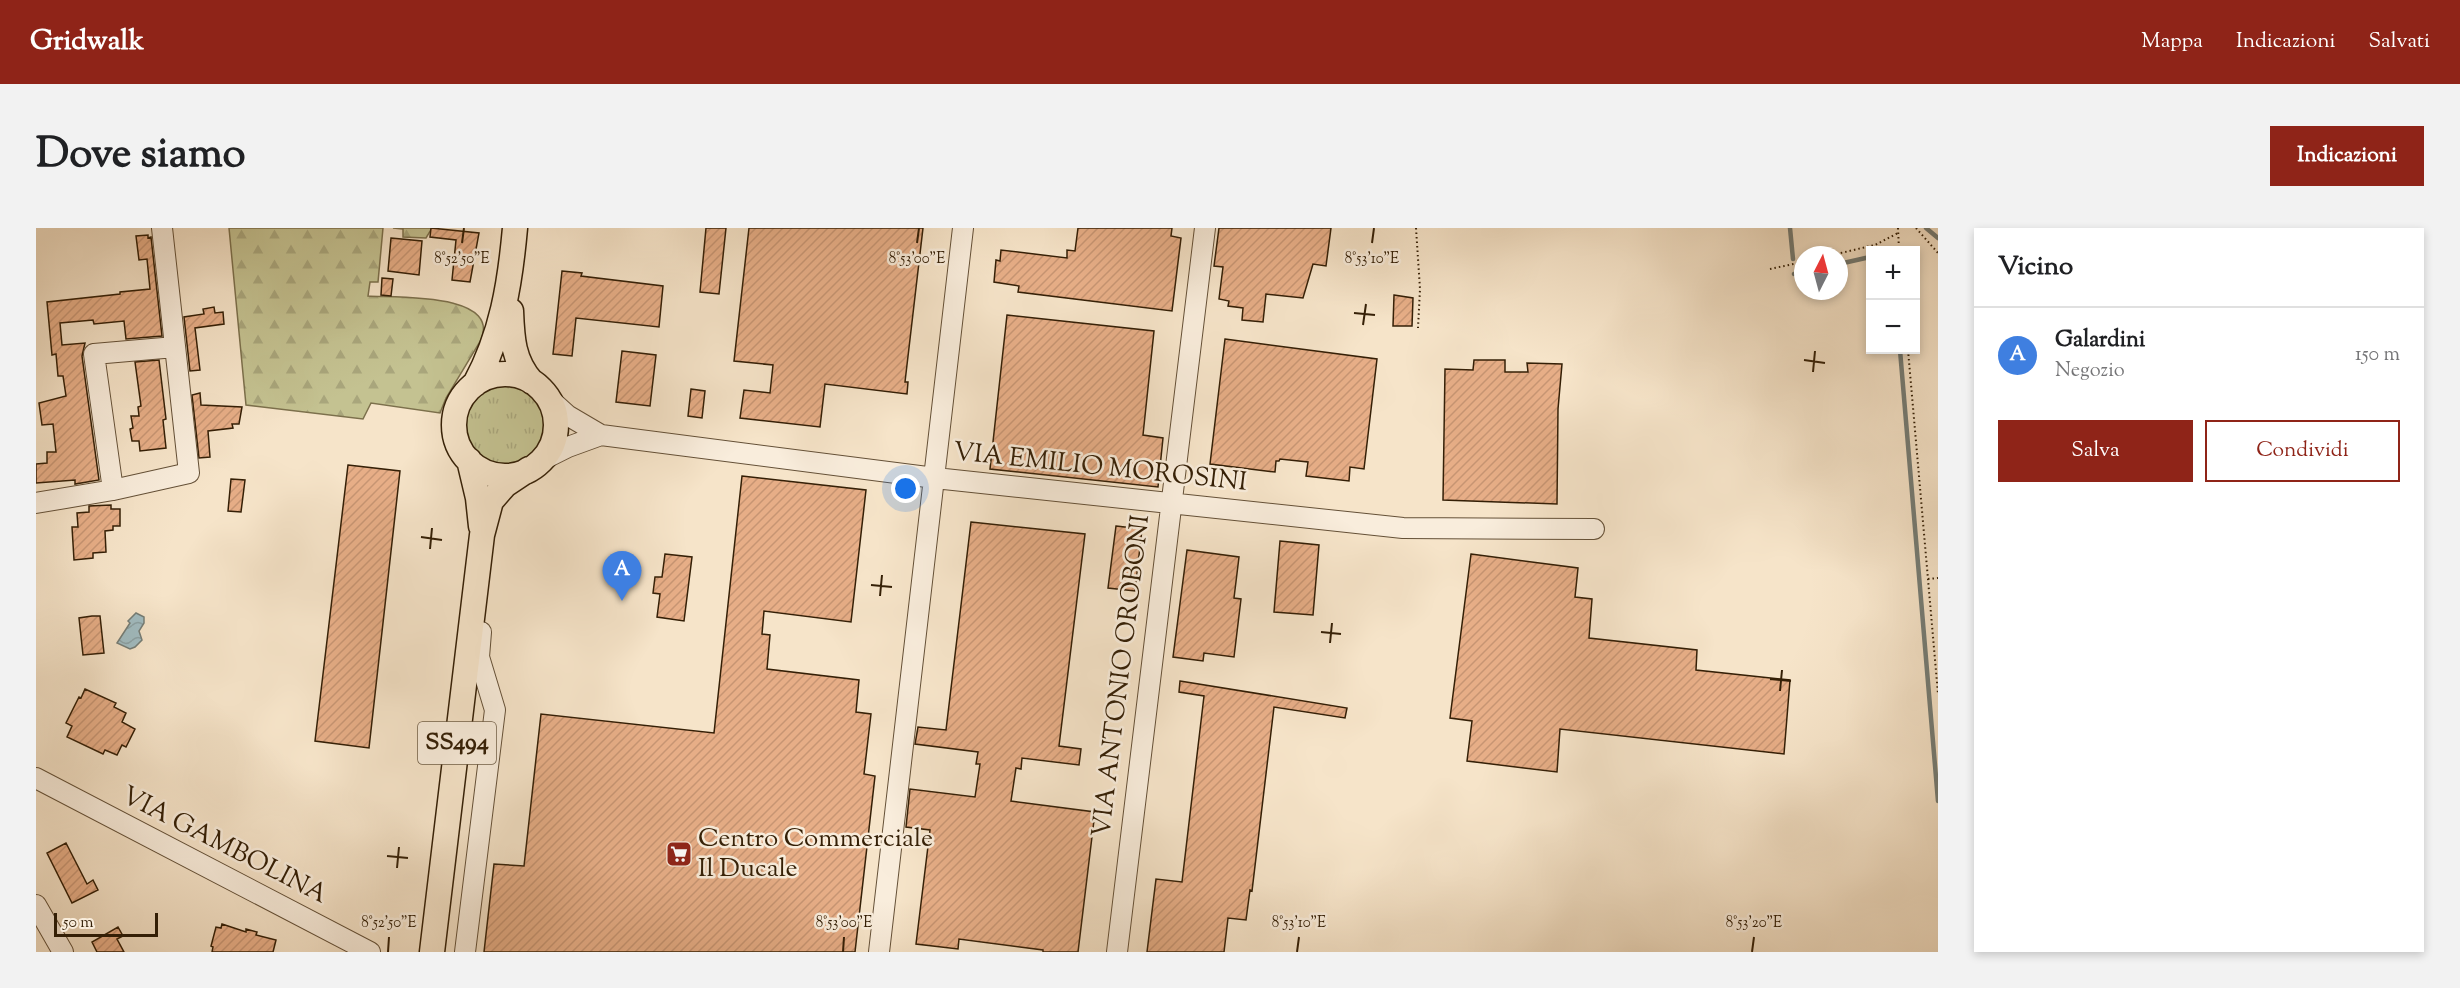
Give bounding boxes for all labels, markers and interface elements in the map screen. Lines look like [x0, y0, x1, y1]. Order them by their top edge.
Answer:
text: Gridwalk [30, 22, 144, 62]
text: Mappa [2141, 27, 2203, 57]
text: Indicazioni [2236, 27, 2336, 57]
text: Salvati [2369, 27, 2430, 57]
text: Dove siamo [36, 126, 245, 186]
button: Indicazioni [2270, 126, 2424, 186]
north arrow [1794, 246, 1848, 300]
map controls [1866, 246, 1920, 354]
button: + [1866, 246, 1920, 300]
text: 8°52'50"E [434, 249, 490, 270]
text: 8°53'00"E [889, 249, 945, 270]
text: 8°53'10"E [1345, 249, 1399, 270]
text: Vicino [1998, 249, 2073, 286]
button: − [1866, 300, 1920, 354]
text: Galardini [2055, 325, 2145, 357]
text: A [2009, 341, 2026, 370]
text: 150 m [2355, 341, 2400, 370]
text: Negozio [2055, 357, 2125, 386]
button: Salva [1998, 420, 2193, 482]
button: Condividi [2205, 420, 2400, 482]
street label: VIA EMILIO MOROSINI [951, 434, 1249, 502]
your location [891, 474, 920, 503]
street label: VIA ANTONIO OROBONI [1084, 512, 1160, 839]
pin: A [602, 552, 642, 601]
road number: SS494 [418, 722, 496, 764]
street label: VIA GAMBOLINA [115, 778, 333, 914]
place label: Centro Commerciale Il Ducale [698, 821, 933, 888]
supermarket icon: Centro Commerciale Il Ducale [664, 839, 694, 869]
scale bar [54, 910, 158, 938]
text: 50 m [63, 912, 94, 935]
text: 8°52'50"E [361, 913, 417, 934]
text: 8°53'00"E [816, 913, 872, 934]
text: 8°53'10"E [1272, 913, 1326, 934]
text: 8°53'20"E [1726, 913, 1782, 934]

